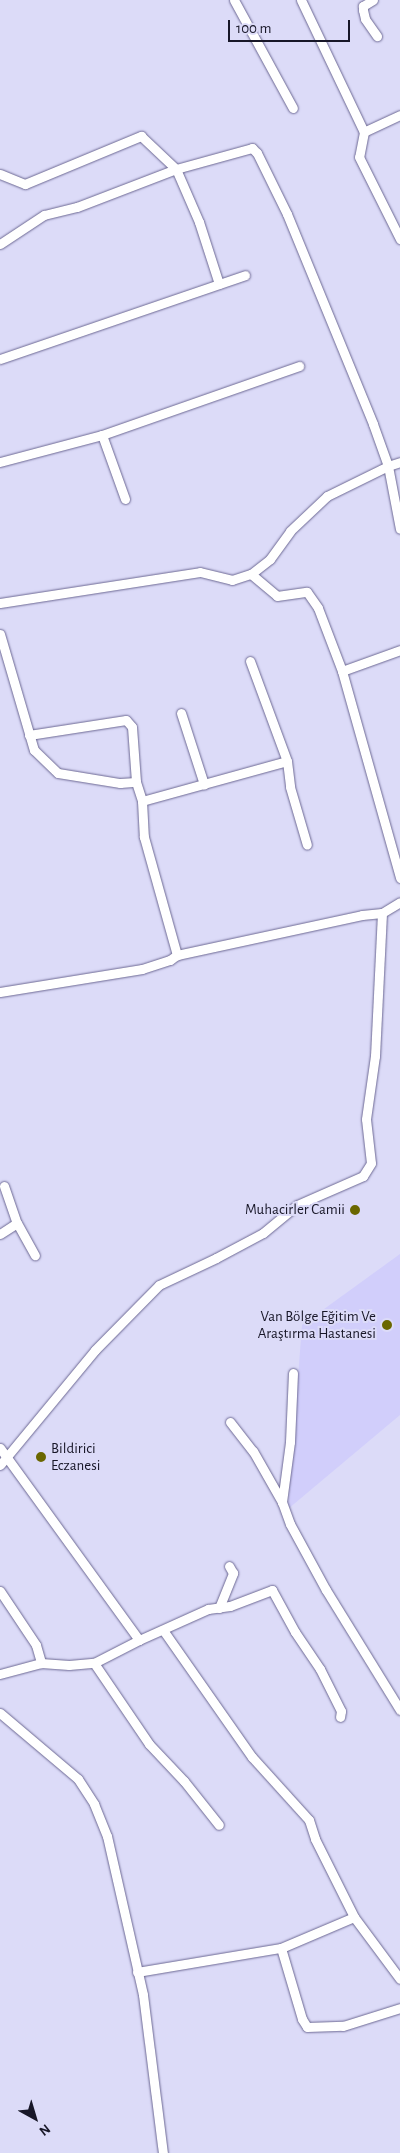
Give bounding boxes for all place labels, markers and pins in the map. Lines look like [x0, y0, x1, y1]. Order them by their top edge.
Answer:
place label: Muhacirler Camii [245, 1201, 345, 1219]
marker: Muhacirler Camii [349, 1204, 361, 1216]
place label: Van Bölge Eğitim Ve Araştırma Hastanesi [258, 1307, 376, 1342]
marker: Van Bölge Eğitim Ve Araştırma Hastanesi [380, 1318, 394, 1332]
place label: Bildirici Eczanesi [51, 1439, 100, 1474]
marker: Bildirici Eczanesi [35, 1451, 47, 1463]

